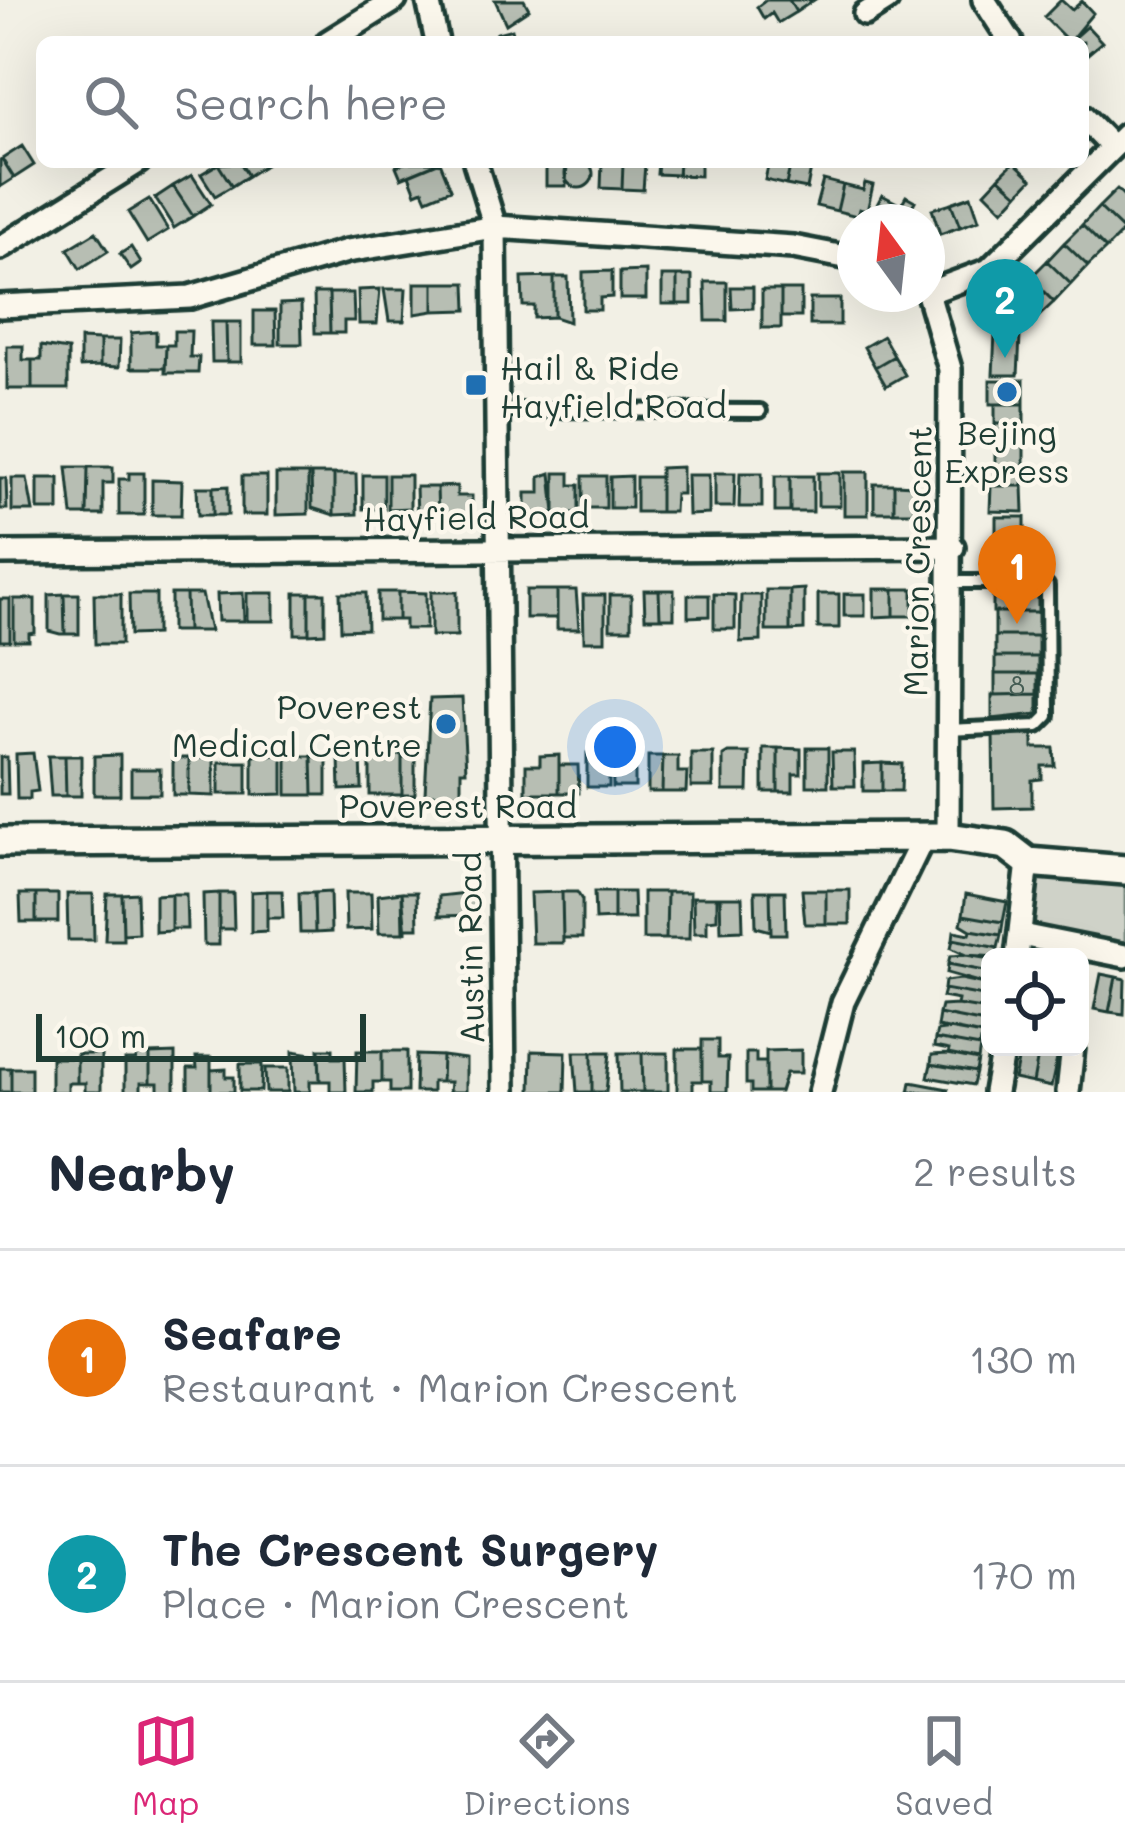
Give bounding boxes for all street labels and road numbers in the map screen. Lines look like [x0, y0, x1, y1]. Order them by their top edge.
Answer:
street label: Marion Crescent [892, 425, 940, 697]
street label: Hayfield Road [362, 493, 590, 540]
street label: Poverest Road [339, 783, 577, 826]
street label: Austin Road [446, 851, 492, 1045]

